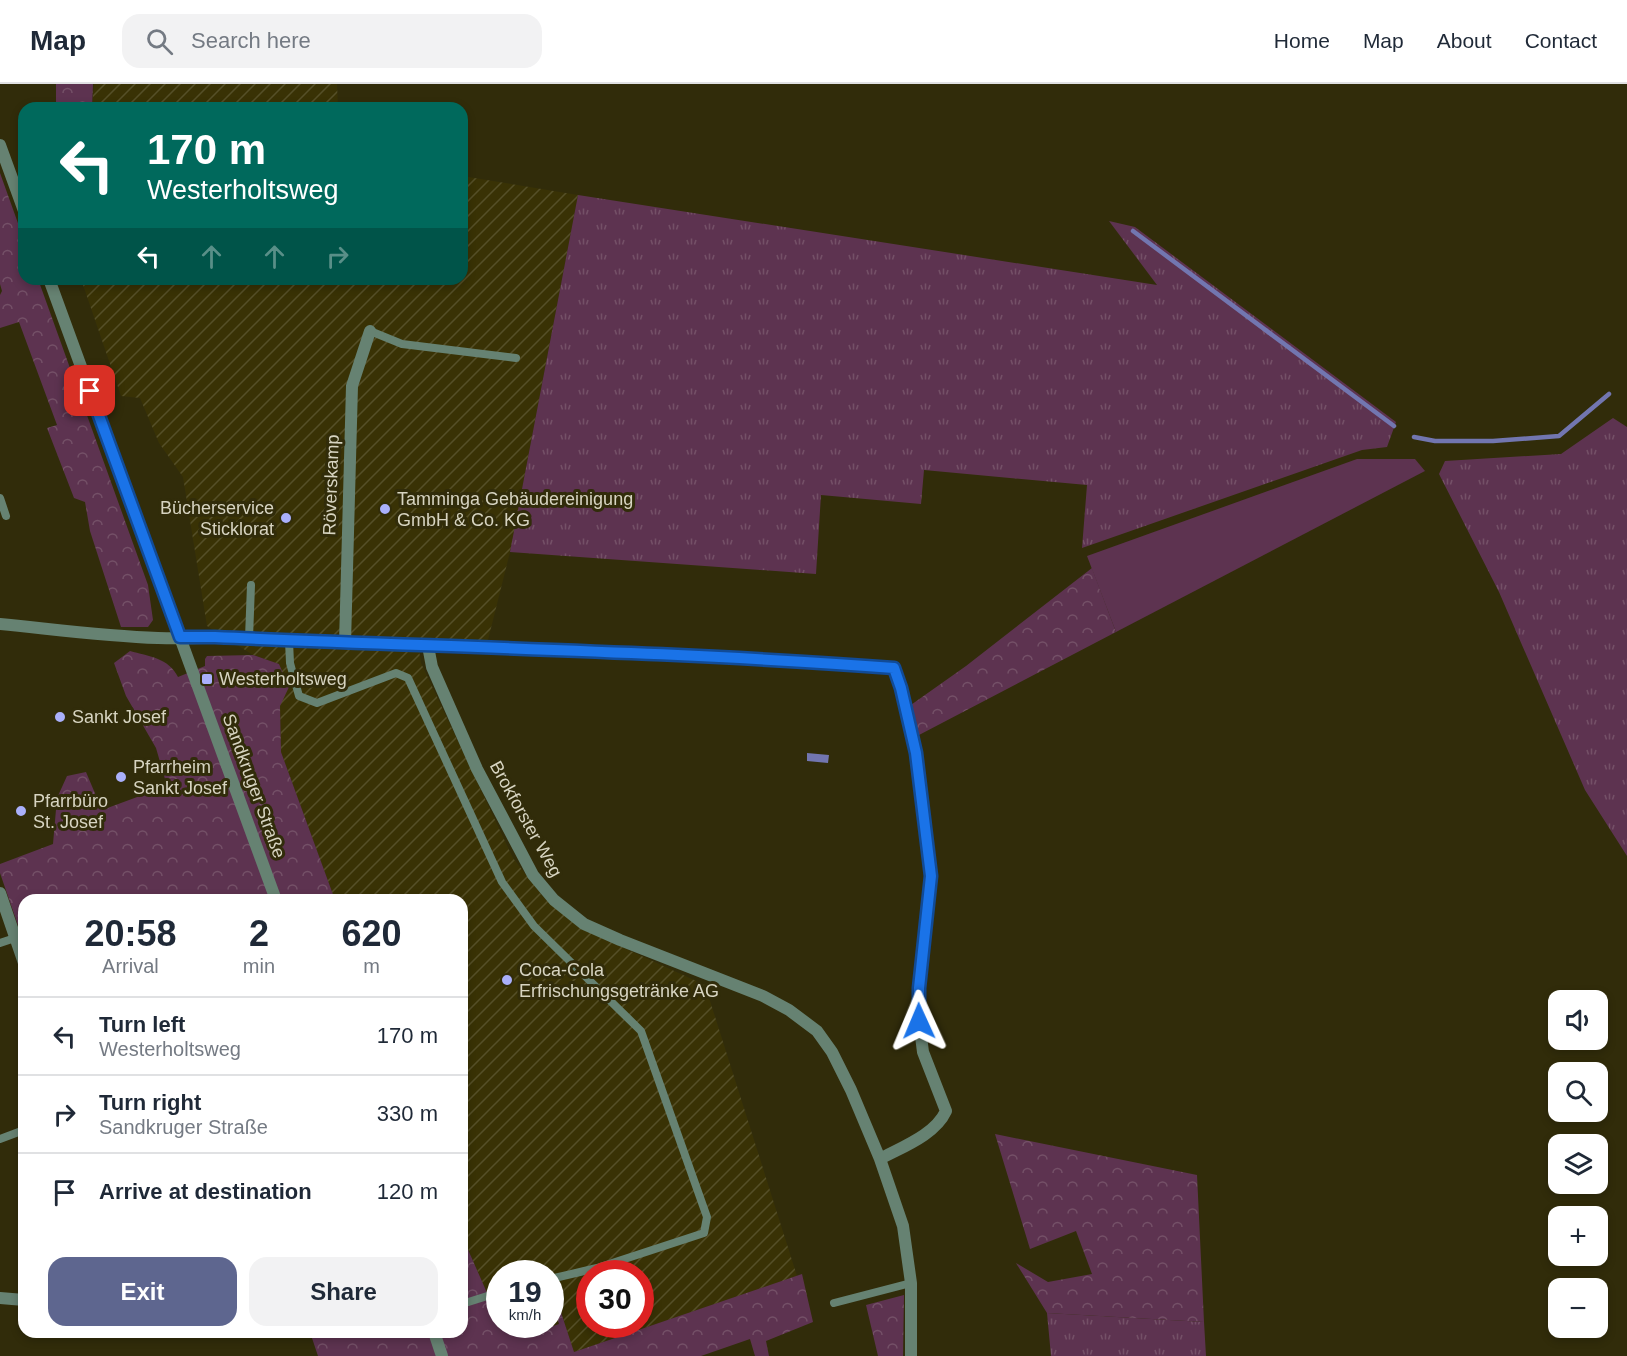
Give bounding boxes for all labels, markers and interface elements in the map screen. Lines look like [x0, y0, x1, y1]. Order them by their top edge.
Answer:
search box [122, 14, 542, 68]
text: Map [30, 25, 86, 56]
icon: search [143, 25, 176, 58]
text: Search here [191, 28, 311, 53]
text: Home [1274, 29, 1330, 52]
text: Map [1363, 29, 1404, 52]
text: About [1437, 29, 1492, 52]
text: Contact [1525, 29, 1597, 52]
icon: left [48, 126, 126, 204]
text: 170 m [147, 126, 266, 173]
text: Westerholtsweg [147, 175, 339, 205]
icon: left [132, 240, 165, 273]
icon: ahead [195, 240, 228, 273]
icon: ahead [258, 240, 291, 273]
icon: right [321, 240, 354, 273]
pin [64, 365, 115, 416]
icon: arrive [73, 374, 106, 407]
street label: Röverskamp [319, 434, 343, 536]
place label: Tamminga Gebäudereinigung GmbH & Co. KG [397, 489, 633, 530]
place label: Bücherservice Sticklorat [160, 498, 274, 539]
marker: Tamminga Gebäudereinigung GmbH & Co. KG [378, 502, 392, 516]
marker: Bücherservice Sticklorat [279, 511, 293, 525]
place label: Westerholtsweg [219, 669, 347, 689]
marker: Westerholtsweg [200, 672, 214, 686]
place label: Sankt Josef [72, 707, 167, 727]
marker: Sankt Josef [53, 710, 67, 724]
street label: Sandkruger Straße [219, 711, 289, 861]
place label: Pfarrheim Sankt Josef [133, 757, 228, 798]
street label: Brokforster Weg [486, 757, 566, 881]
marker: Pfarrheim Sankt Josef [114, 770, 128, 784]
place label: Pfarrbüro St. Josef [33, 791, 108, 832]
marker: Pfarrbüro St. Josef [14, 804, 28, 818]
text: 20:58 [84, 913, 176, 954]
text: 2 [249, 913, 269, 954]
text: 620 [341, 913, 402, 954]
text: Arrival [102, 955, 159, 977]
text: min [243, 955, 275, 977]
text: m [363, 955, 380, 977]
place label: Coca-Cola Erfrischungsgetränke AG [519, 960, 719, 1001]
marker: Coca-Cola Erfrischungsgetränke AG [500, 973, 514, 987]
position arrow [887, 989, 951, 1053]
map controls [1548, 990, 1608, 1338]
button: sound [1548, 990, 1608, 1050]
text: Turn left [99, 1012, 185, 1037]
icon: left [48, 1020, 81, 1053]
text: 170 m [377, 1023, 438, 1048]
text: Westerholtsweg [99, 1038, 241, 1060]
button: search [1548, 1062, 1608, 1122]
text: Turn right [99, 1090, 201, 1115]
icon: right [48, 1098, 81, 1131]
text: 330 m [377, 1101, 438, 1126]
text: Sandkruger Straße [99, 1116, 268, 1138]
button: layers [1548, 1134, 1608, 1194]
icon: arrive [48, 1176, 81, 1209]
text: Arrive at destination [99, 1179, 312, 1204]
text: 120 m [377, 1179, 438, 1204]
button: + [1548, 1206, 1608, 1266]
button: Exit [48, 1257, 237, 1326]
button: Share [249, 1257, 438, 1326]
speed limit sign: 30 [576, 1260, 654, 1338]
text: 19 [508, 1275, 542, 1308]
button: − [1548, 1278, 1608, 1338]
text: km/h [509, 1306, 541, 1323]

